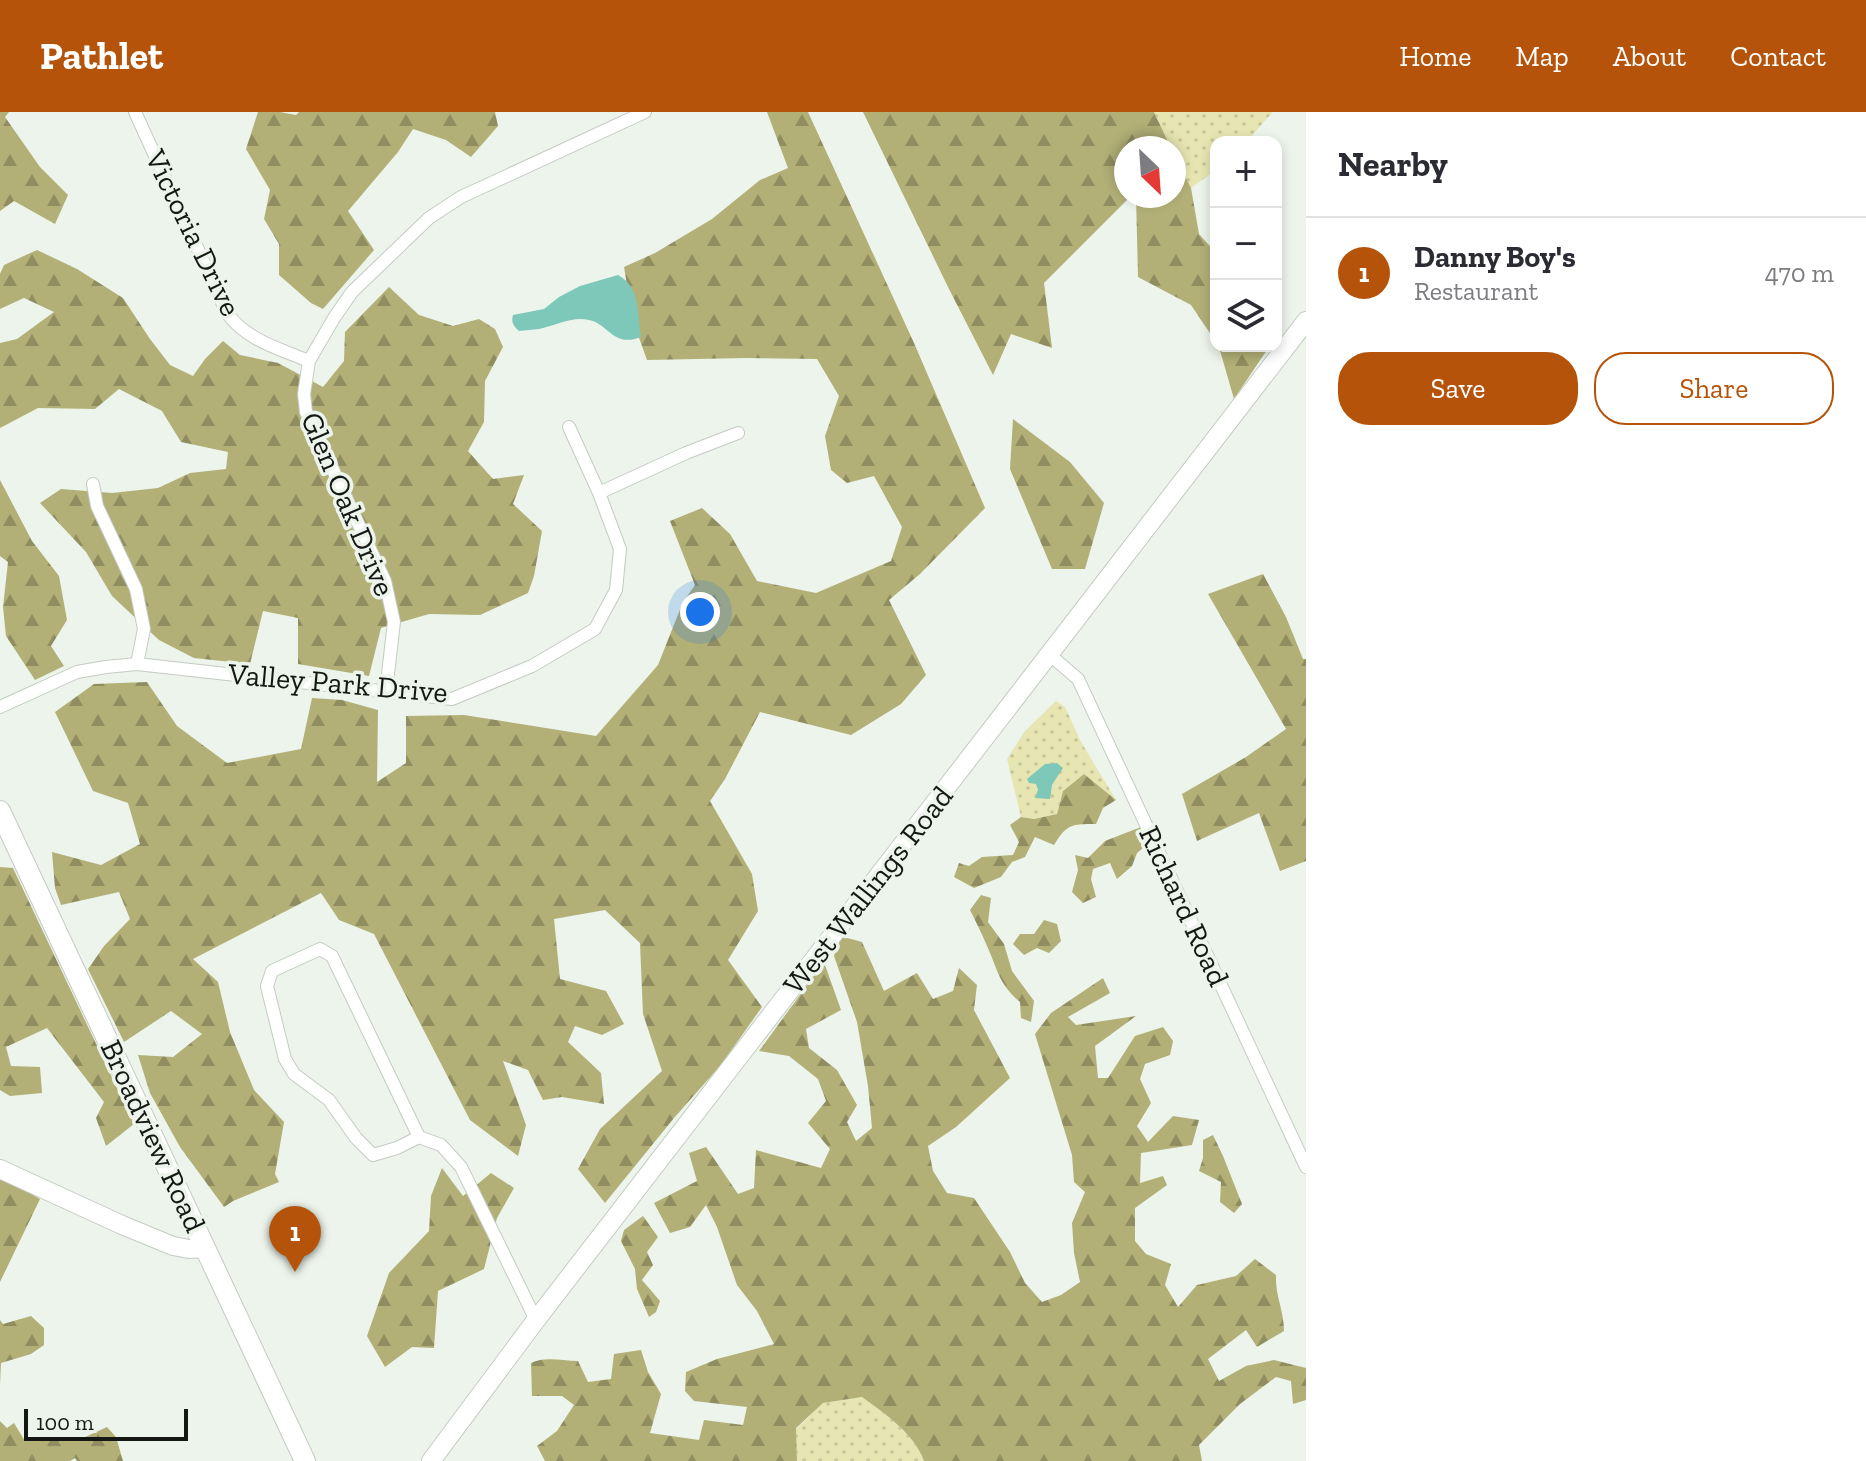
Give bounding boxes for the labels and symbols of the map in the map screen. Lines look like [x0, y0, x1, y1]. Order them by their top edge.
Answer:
north arrow [1114, 136, 1186, 208]
street label: Victoria Drive [137, 143, 249, 322]
street label: Glen Oak Drive [293, 407, 403, 601]
your location [680, 592, 720, 632]
street label: Valley Park Drive [226, 655, 449, 711]
street label: West Wallings Road [775, 778, 961, 1001]
street label: Richard Road [1131, 820, 1237, 992]
street label: Broadview Road [93, 1034, 213, 1238]
pin: 1 [269, 1206, 321, 1272]
scale bar [24, 1405, 188, 1441]

